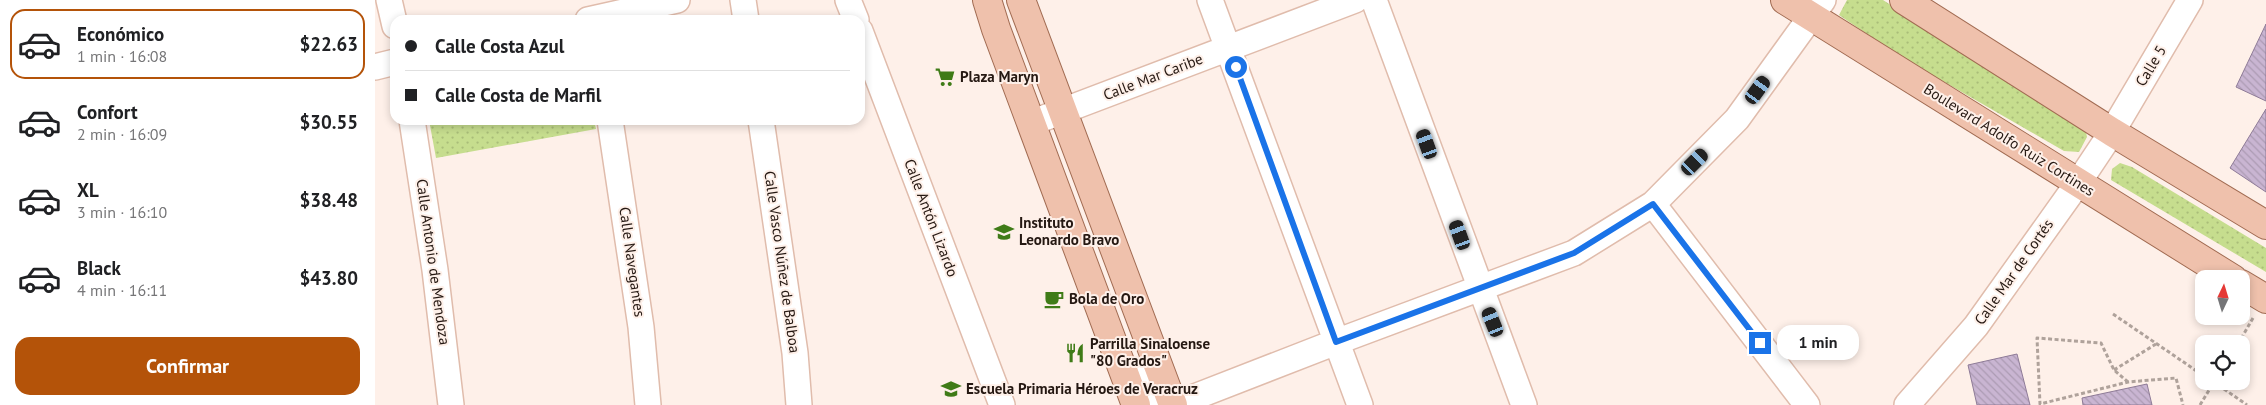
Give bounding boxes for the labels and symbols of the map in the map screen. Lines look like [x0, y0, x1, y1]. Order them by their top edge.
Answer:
street label: Calle 5 [2131, 42, 2170, 90]
street label: Calle Mar Caribe [1100, 49, 1205, 104]
route start [1225, 56, 1247, 78]
supermarket icon: Plaza Maryn [934, 66, 956, 88]
place label: Plaza Maryn [960, 67, 1039, 86]
car [1743, 73, 1772, 107]
street label: Boulevard Adolfo Ruiz Cortines [1920, 79, 2098, 200]
car [1414, 127, 1439, 161]
car [1679, 146, 1710, 178]
street label: Calle Antón Lizardo [900, 156, 963, 280]
street label: Calle Vasco Núñez de Balboa [760, 170, 805, 354]
street label: Calle Antonio de Mendoza [412, 178, 455, 346]
street label: Calle Navegantes [615, 206, 650, 318]
place label: Instituto Leonardo Bravo [1019, 213, 1119, 249]
street label: Calle Mar de Cortés [1970, 215, 2057, 328]
car [1447, 218, 1472, 252]
school or university icon: Instituto Leonardo Bravo [993, 221, 1015, 243]
north arrow [2195, 270, 2250, 325]
cafe icon: Bola de Oro [1043, 288, 1065, 310]
place label: Bola de Oro [1069, 289, 1144, 308]
car [1480, 305, 1505, 339]
callout: 1 min [1777, 326, 1860, 360]
route end [1749, 332, 1771, 354]
place label: Parrilla Sinaloense "80 Grados" [1090, 334, 1210, 370]
restaurant icon: Parrilla Sinaloense "80 Grados" [1064, 342, 1086, 364]
school or university icon: Escuela Primaria Héroes de Veracruz [940, 378, 962, 400]
place label: Escuela Primaria Héroes de Veracruz [966, 379, 1198, 398]

